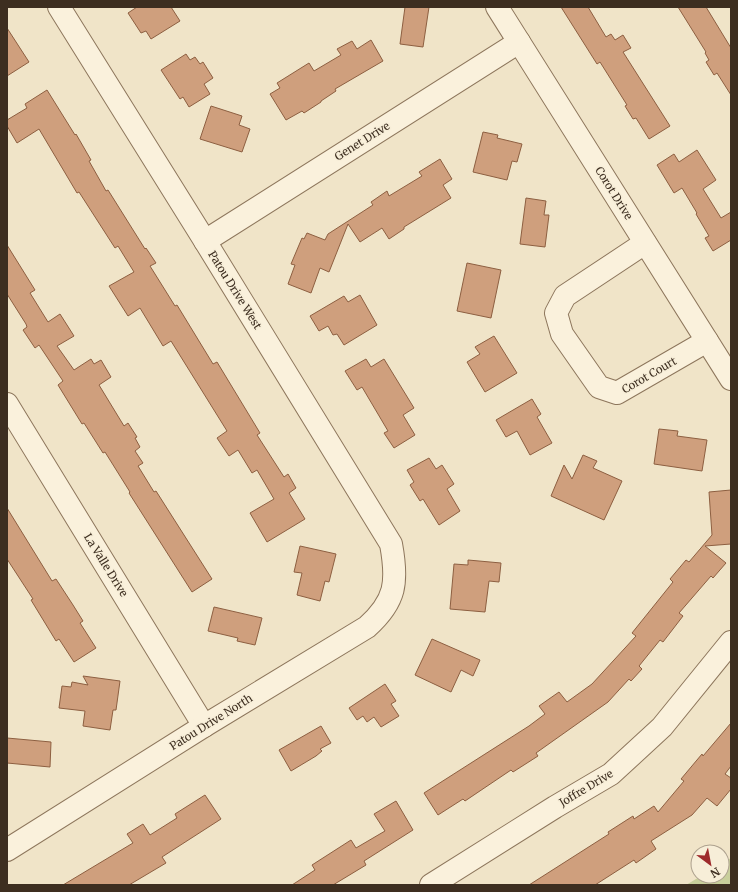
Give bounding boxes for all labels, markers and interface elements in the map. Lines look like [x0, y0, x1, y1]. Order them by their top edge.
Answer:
street label: Genet Drive [332, 118, 392, 163]
street label: Corot Drive [592, 164, 636, 222]
street label: Patou Drive West [205, 248, 265, 332]
street label: Corot Court [619, 353, 679, 396]
street label: La Valle Drive [81, 531, 131, 600]
street label: Patou Drive North [167, 690, 256, 753]
street label: Joffre Drive [556, 766, 616, 810]
north arrow [690, 844, 730, 884]
text: N [708, 864, 723, 881]

